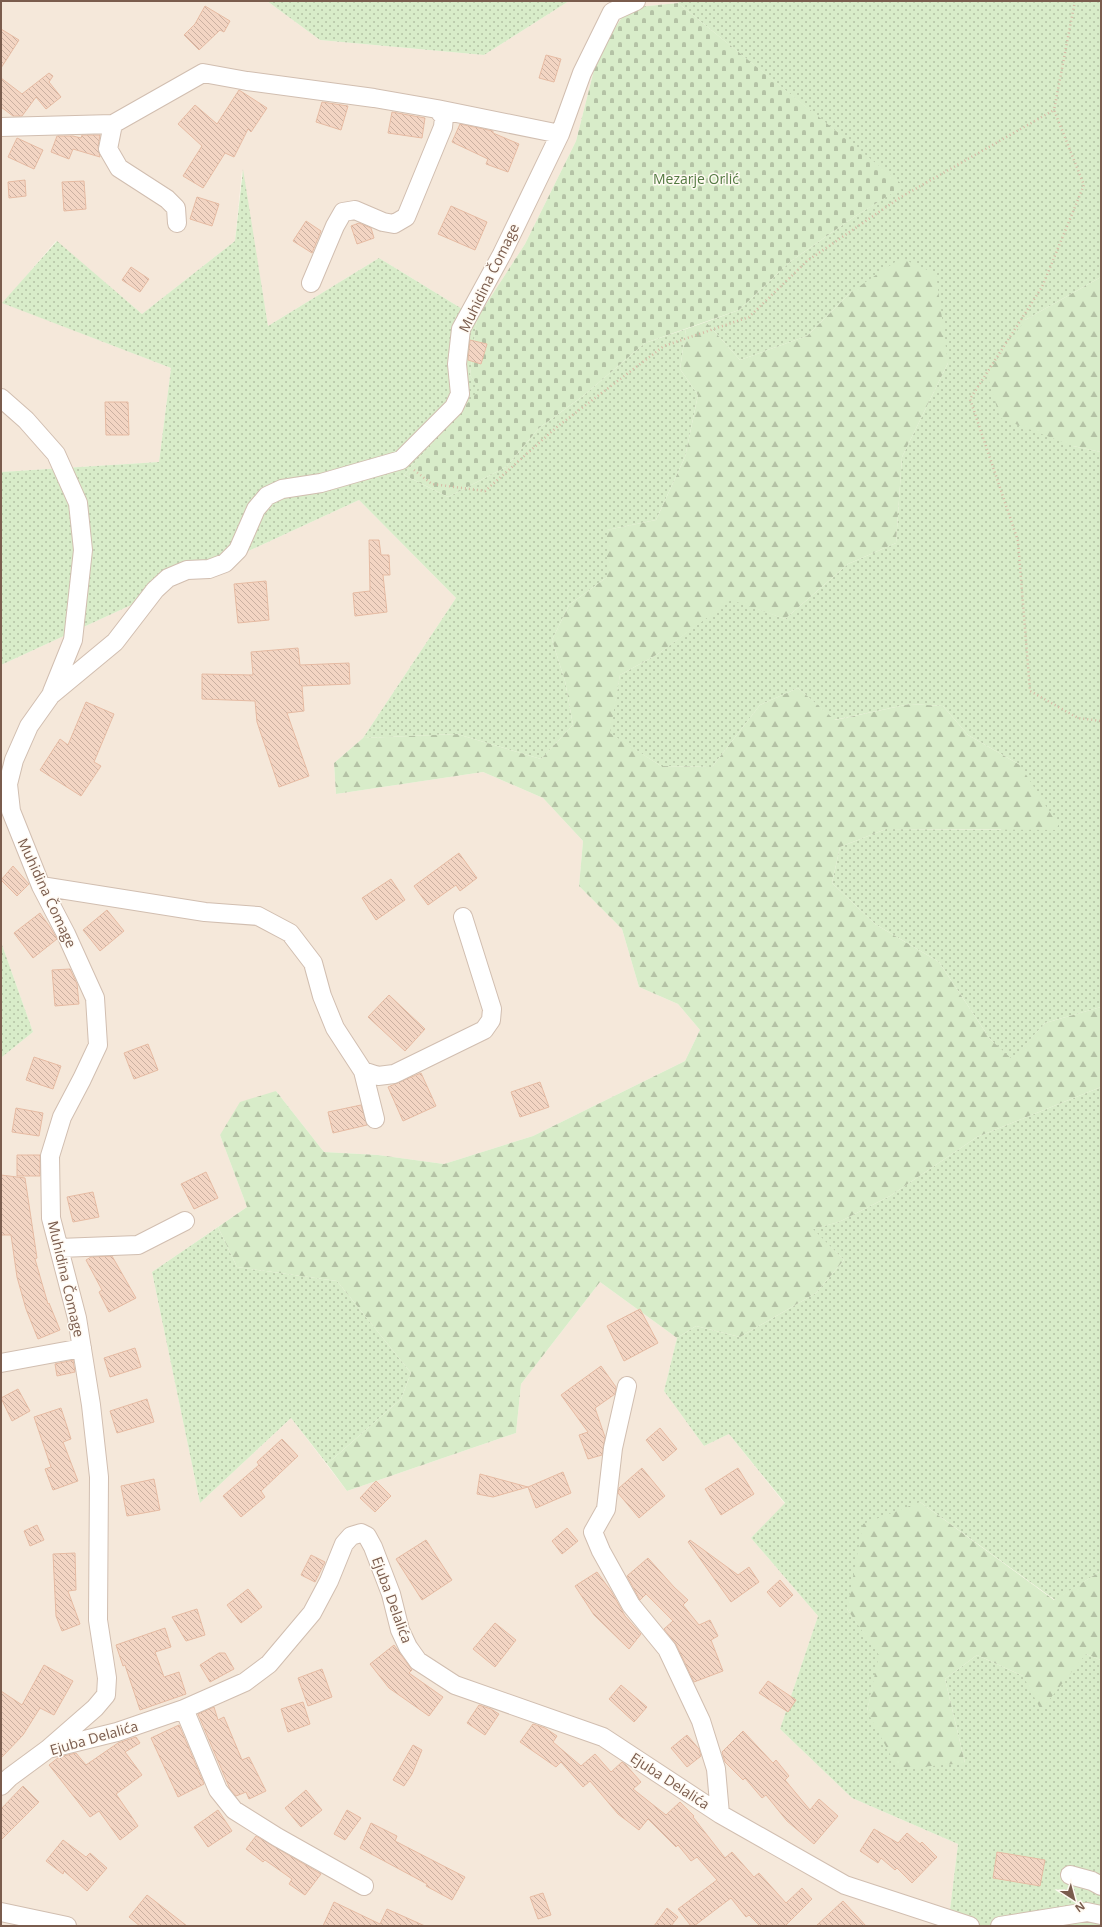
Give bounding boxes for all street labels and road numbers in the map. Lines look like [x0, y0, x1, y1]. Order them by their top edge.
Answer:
street label: Muhidina Čomage [454, 220, 523, 335]
street label: Muhidina Čomage [14, 835, 81, 951]
street label: Muhidina Čomage [44, 1219, 89, 1339]
street label: Ejuba Delalića [368, 1554, 417, 1646]
street label: Ejuba Delalića [48, 1716, 140, 1759]
street label: Ejuba Delalića [627, 1748, 714, 1813]

